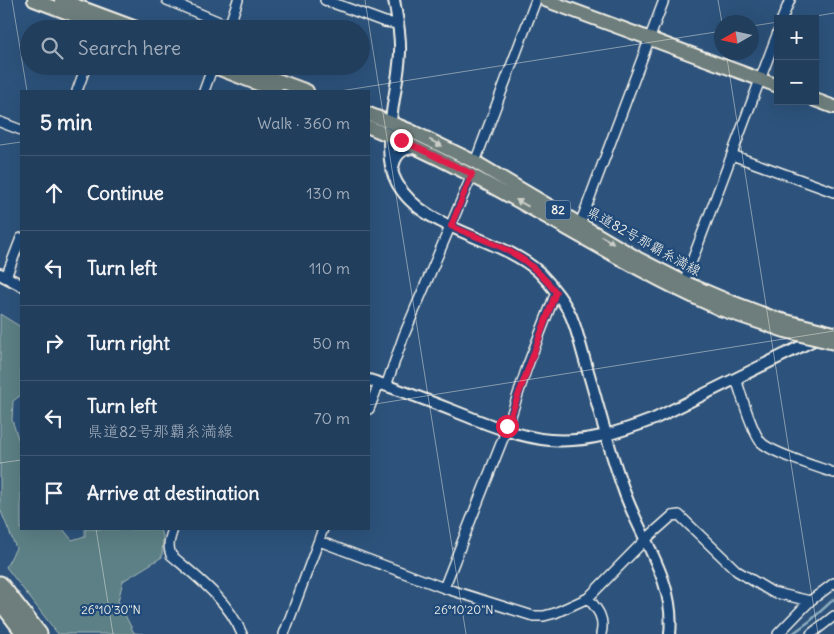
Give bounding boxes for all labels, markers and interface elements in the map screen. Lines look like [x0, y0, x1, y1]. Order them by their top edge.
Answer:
north arrow [714, 15, 759, 60]
map controls [774, 15, 819, 105]
button: + [774, 15, 819, 60]
search box [20, 20, 370, 75]
icon: search [38, 34, 66, 62]
text: Search here [78, 36, 181, 60]
button: − [774, 60, 819, 105]
text: 5 min [40, 109, 92, 136]
text: Walk · 360 m [257, 113, 350, 133]
route end [390, 129, 413, 152]
one-way arrow [429, 139, 443, 147]
icon: ahead [40, 179, 68, 207]
text: Continue [87, 181, 164, 205]
text: 130 m [306, 183, 350, 203]
one-way arrow [516, 199, 529, 208]
road number: 82 [546, 200, 570, 220]
street label: 県道82号那覇糸満線 [584, 202, 704, 280]
one-way arrow [601, 235, 614, 244]
icon: left [40, 254, 68, 282]
text: Turn left [87, 256, 157, 280]
text: 110 m [309, 258, 350, 278]
icon: right [40, 329, 68, 357]
text: Turn right [87, 331, 170, 355]
text: 50 m [312, 333, 350, 353]
text: Turn left [87, 394, 157, 418]
icon: left [40, 404, 68, 432]
text: 70 m [314, 408, 350, 428]
route start [496, 415, 519, 438]
text: 県道82号那覇糸満線 [87, 421, 233, 441]
icon: arrive [40, 479, 68, 507]
text: Arrive at destination [87, 481, 260, 505]
text: 26°10'30"N [81, 602, 141, 617]
text: 26°10'20"N [434, 602, 494, 617]

